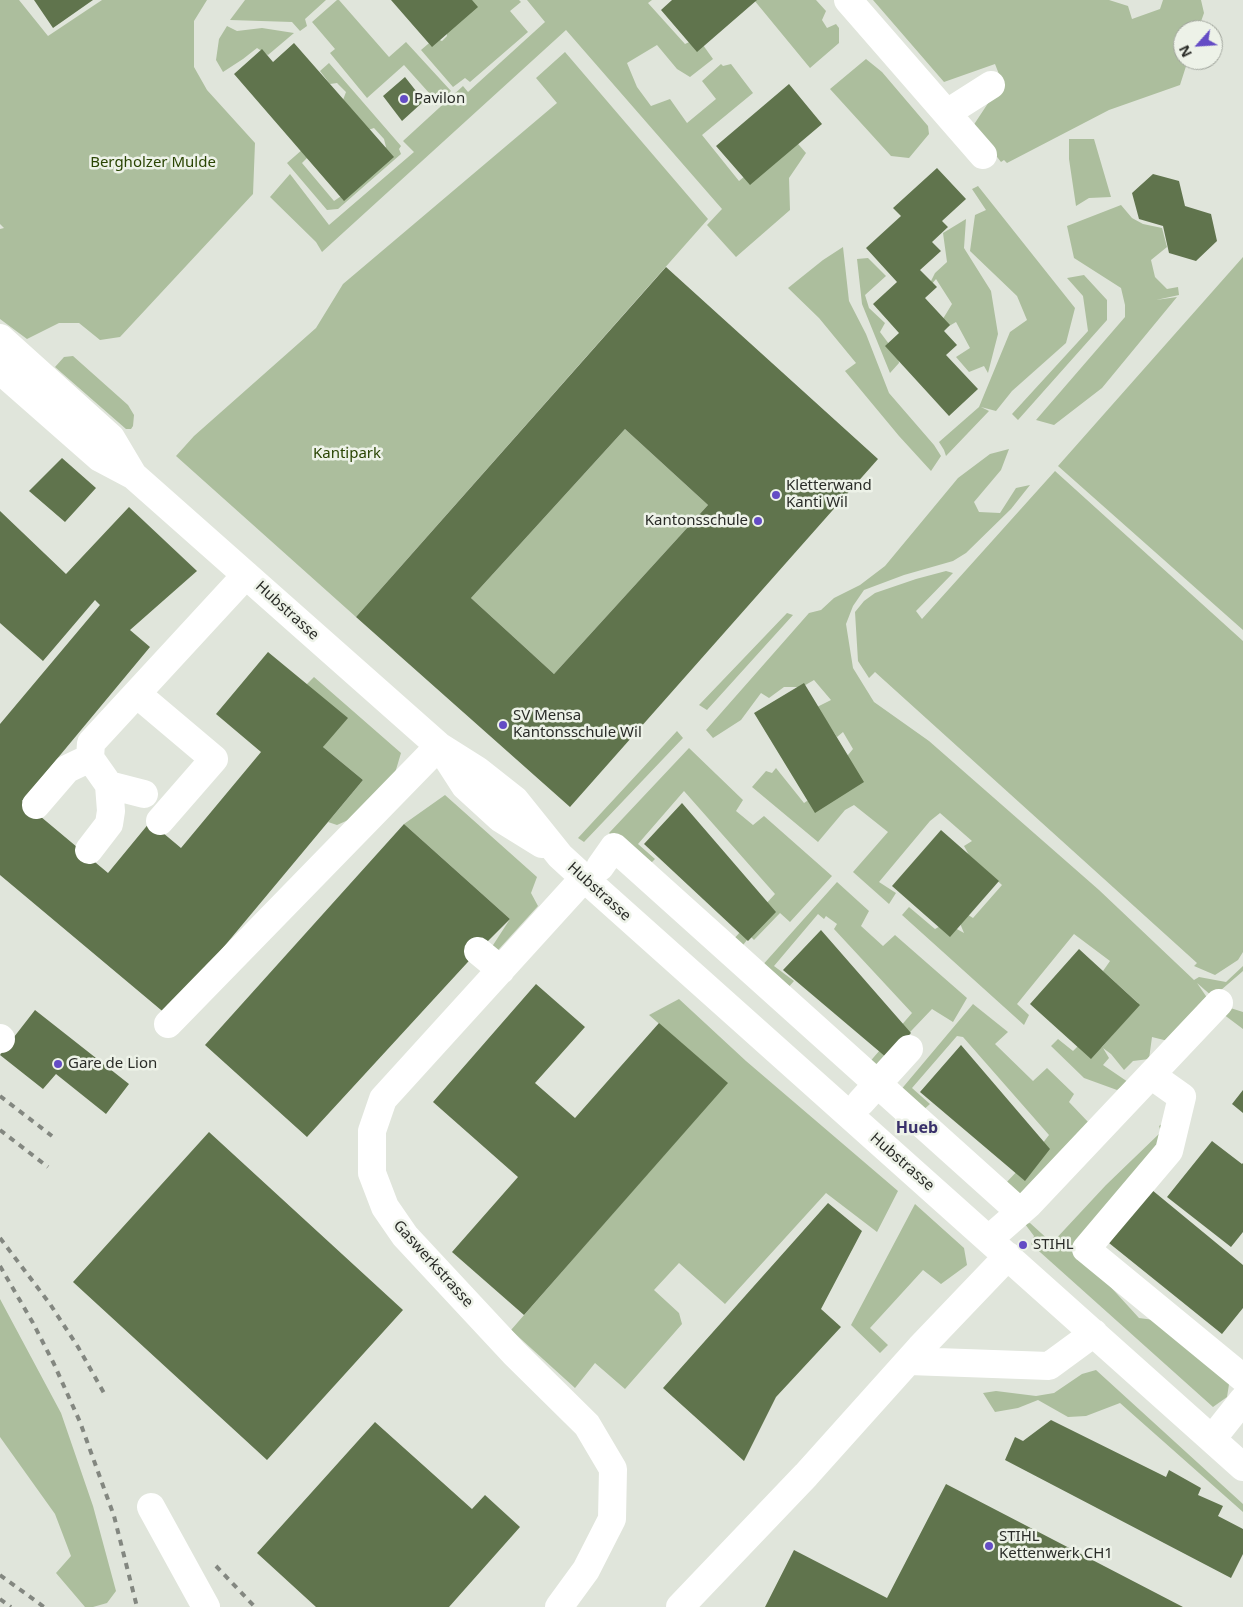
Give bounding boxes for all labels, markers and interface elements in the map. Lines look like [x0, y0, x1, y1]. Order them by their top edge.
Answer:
north arrow [1173, 20, 1223, 70]
text: N [1174, 42, 1196, 61]
place label: Pavilon [414, 90, 465, 108]
marker: Pavilon [398, 93, 410, 105]
park label: Bergholzer Mulde [90, 154, 216, 172]
park label: Kantipark [313, 445, 381, 463]
place label: Kletterwand Kanti Wil [786, 477, 872, 512]
marker: Kletterwand Kanti Wil [770, 489, 782, 501]
place label: Kantonsschule [645, 512, 748, 530]
marker: Kantonsschule [752, 515, 764, 527]
street label: Hubstrasse [251, 578, 323, 644]
place label: SV Mensa Kantonsschule Wil [513, 707, 642, 742]
marker: SV Mensa Kantonsschule Wil [497, 719, 509, 731]
street label: Hubstrasse [563, 859, 635, 925]
place label: Gare de Lion [68, 1055, 157, 1073]
marker: Gare de Lion [52, 1058, 64, 1070]
district label: Hueb [896, 1118, 938, 1138]
street label: Hubstrasse [866, 1129, 938, 1195]
street label: Gaswerkstrasse [389, 1217, 477, 1311]
place label: STIHL [1033, 1236, 1074, 1254]
marker: STIHL [1017, 1239, 1029, 1251]
place label: STIHL Kettenwerk CH1 [999, 1528, 1113, 1563]
marker: STIHL Kettenwerk CH1 [983, 1540, 995, 1552]

